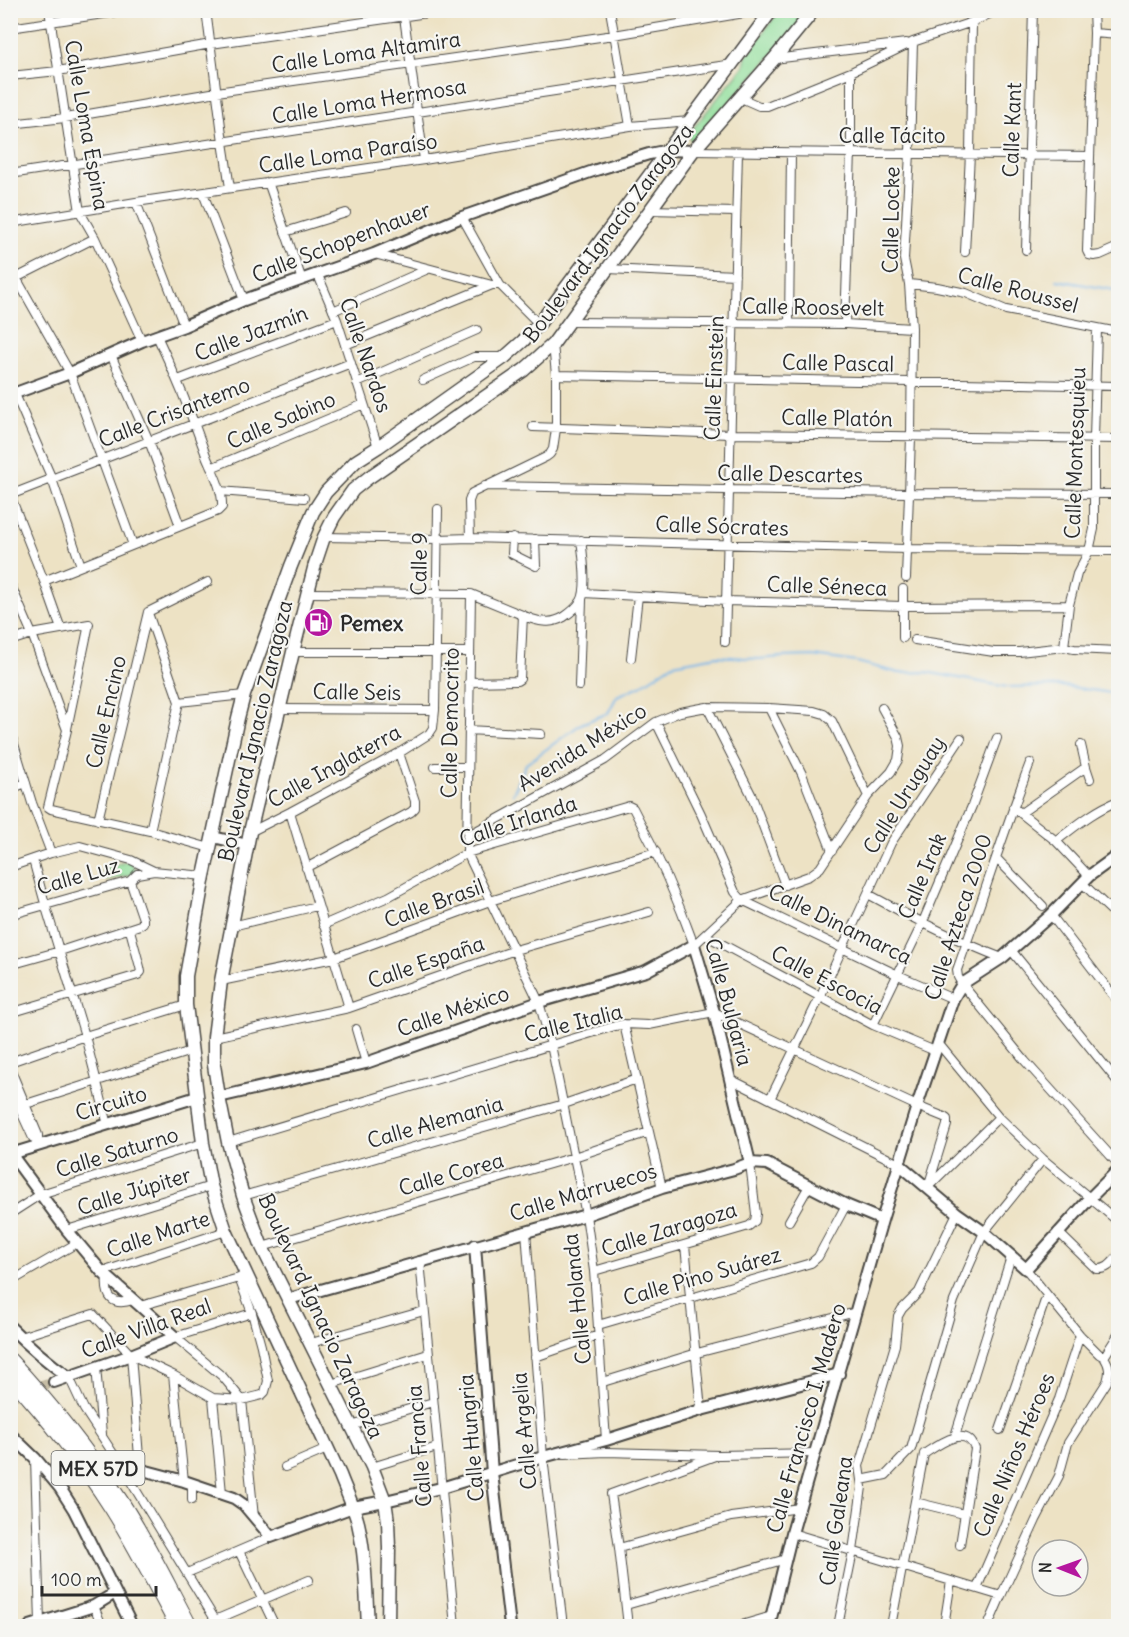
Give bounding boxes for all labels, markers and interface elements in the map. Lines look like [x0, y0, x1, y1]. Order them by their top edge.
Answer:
street label: Calle Loma Altamira [270, 25, 462, 79]
street label: Calle Loma Espina [59, 38, 115, 212]
street label: Calle Loma Hermosa [270, 72, 468, 130]
street label: Calle Kant [997, 82, 1027, 178]
street label: Boulevard Ignacio Zaragoza [517, 118, 699, 348]
street label: Calle Tácito [838, 122, 946, 149]
street label: Calle Loma Paraíso [257, 127, 439, 179]
street label: Calle Locke [877, 166, 905, 274]
street label: Calle Schopenhauer [248, 195, 435, 288]
street label: Calle Roussel [955, 261, 1081, 319]
street label: Calle Roosevelt [742, 292, 884, 322]
street label: Calle Nardos [334, 294, 398, 416]
street label: Calle Jazmín [190, 299, 312, 367]
street label: Calle Einstein [698, 315, 730, 441]
street label: Calle Pascal [782, 349, 894, 377]
street label: Calle Montesquieu [1059, 367, 1091, 539]
street label: Calle Crisantemo [94, 371, 254, 453]
street label: Calle Sabino [223, 385, 339, 455]
street label: Calle Platón [781, 404, 893, 432]
street label: Calle Descartes [717, 459, 863, 489]
street label: Calle Sócrates [655, 510, 789, 542]
street label: Calle 9 [405, 532, 433, 596]
street label: Calle Séneca [766, 570, 888, 602]
street label: Boulevard Ignacio Zaragoza [212, 598, 298, 864]
fuel station icon: Pemex [303, 607, 335, 639]
place label: Pemex [340, 610, 404, 637]
street label: Calle Democrito [435, 647, 465, 799]
street label: Calle Encino [80, 653, 132, 771]
street label: Calle Seis [312, 678, 402, 706]
street label: Avenida México [513, 697, 651, 797]
street label: Calle Inglaterra [263, 718, 405, 814]
street label: Calle Uruguay [857, 731, 951, 859]
street label: Calle Irlanda [456, 789, 580, 853]
street label: Calle Irak [892, 829, 952, 923]
street label: Calle Azteca 2000 [918, 830, 998, 1004]
street label: Calle Luz [34, 851, 122, 901]
street label: Calle Brasil [380, 872, 488, 934]
street label: Calle Dinamarca [764, 878, 916, 970]
street label: Calle España [364, 929, 488, 995]
street label: Calle Bulgaria [699, 935, 759, 1069]
street label: Calle Escocia [766, 939, 888, 1021]
street label: Calle México [393, 979, 513, 1043]
street label: Calle Italia [521, 998, 625, 1048]
street label: Circuito [72, 1079, 150, 1127]
street label: Calle Alemania [364, 1090, 506, 1154]
street label: Calle Saturno [52, 1121, 182, 1183]
street label: Calle Corea [395, 1146, 507, 1202]
street label: Calle Marruecos [506, 1157, 660, 1227]
street label: Calle Júpiter [74, 1161, 195, 1221]
street label: Boulevard Ignacio Zaragoza [252, 1189, 390, 1443]
street label: Calle Zaragoza [598, 1196, 740, 1262]
street label: Calle Marte [103, 1205, 213, 1263]
street label: Calle Holanda [557, 1232, 597, 1366]
street label: Calle Pino Suárez [620, 1241, 784, 1311]
street label: Calle Villa Real [77, 1292, 215, 1364]
street label: Calle Francisco I. Madero [760, 1300, 852, 1536]
street label: Calle Niños Héroes [967, 1369, 1061, 1541]
street label: Calle Argelia [505, 1371, 543, 1491]
street label: Calle Hungria [452, 1373, 490, 1503]
street label: Calle Francia [400, 1384, 438, 1508]
road number: MEX 57D [51, 1451, 144, 1485]
street label: Calle Galeana [814, 1454, 858, 1588]
north arrow [1030, 1538, 1090, 1598]
scale bar [42, 1559, 156, 1597]
text: N [1035, 1562, 1055, 1573]
text: 100 m [51, 1568, 102, 1591]

